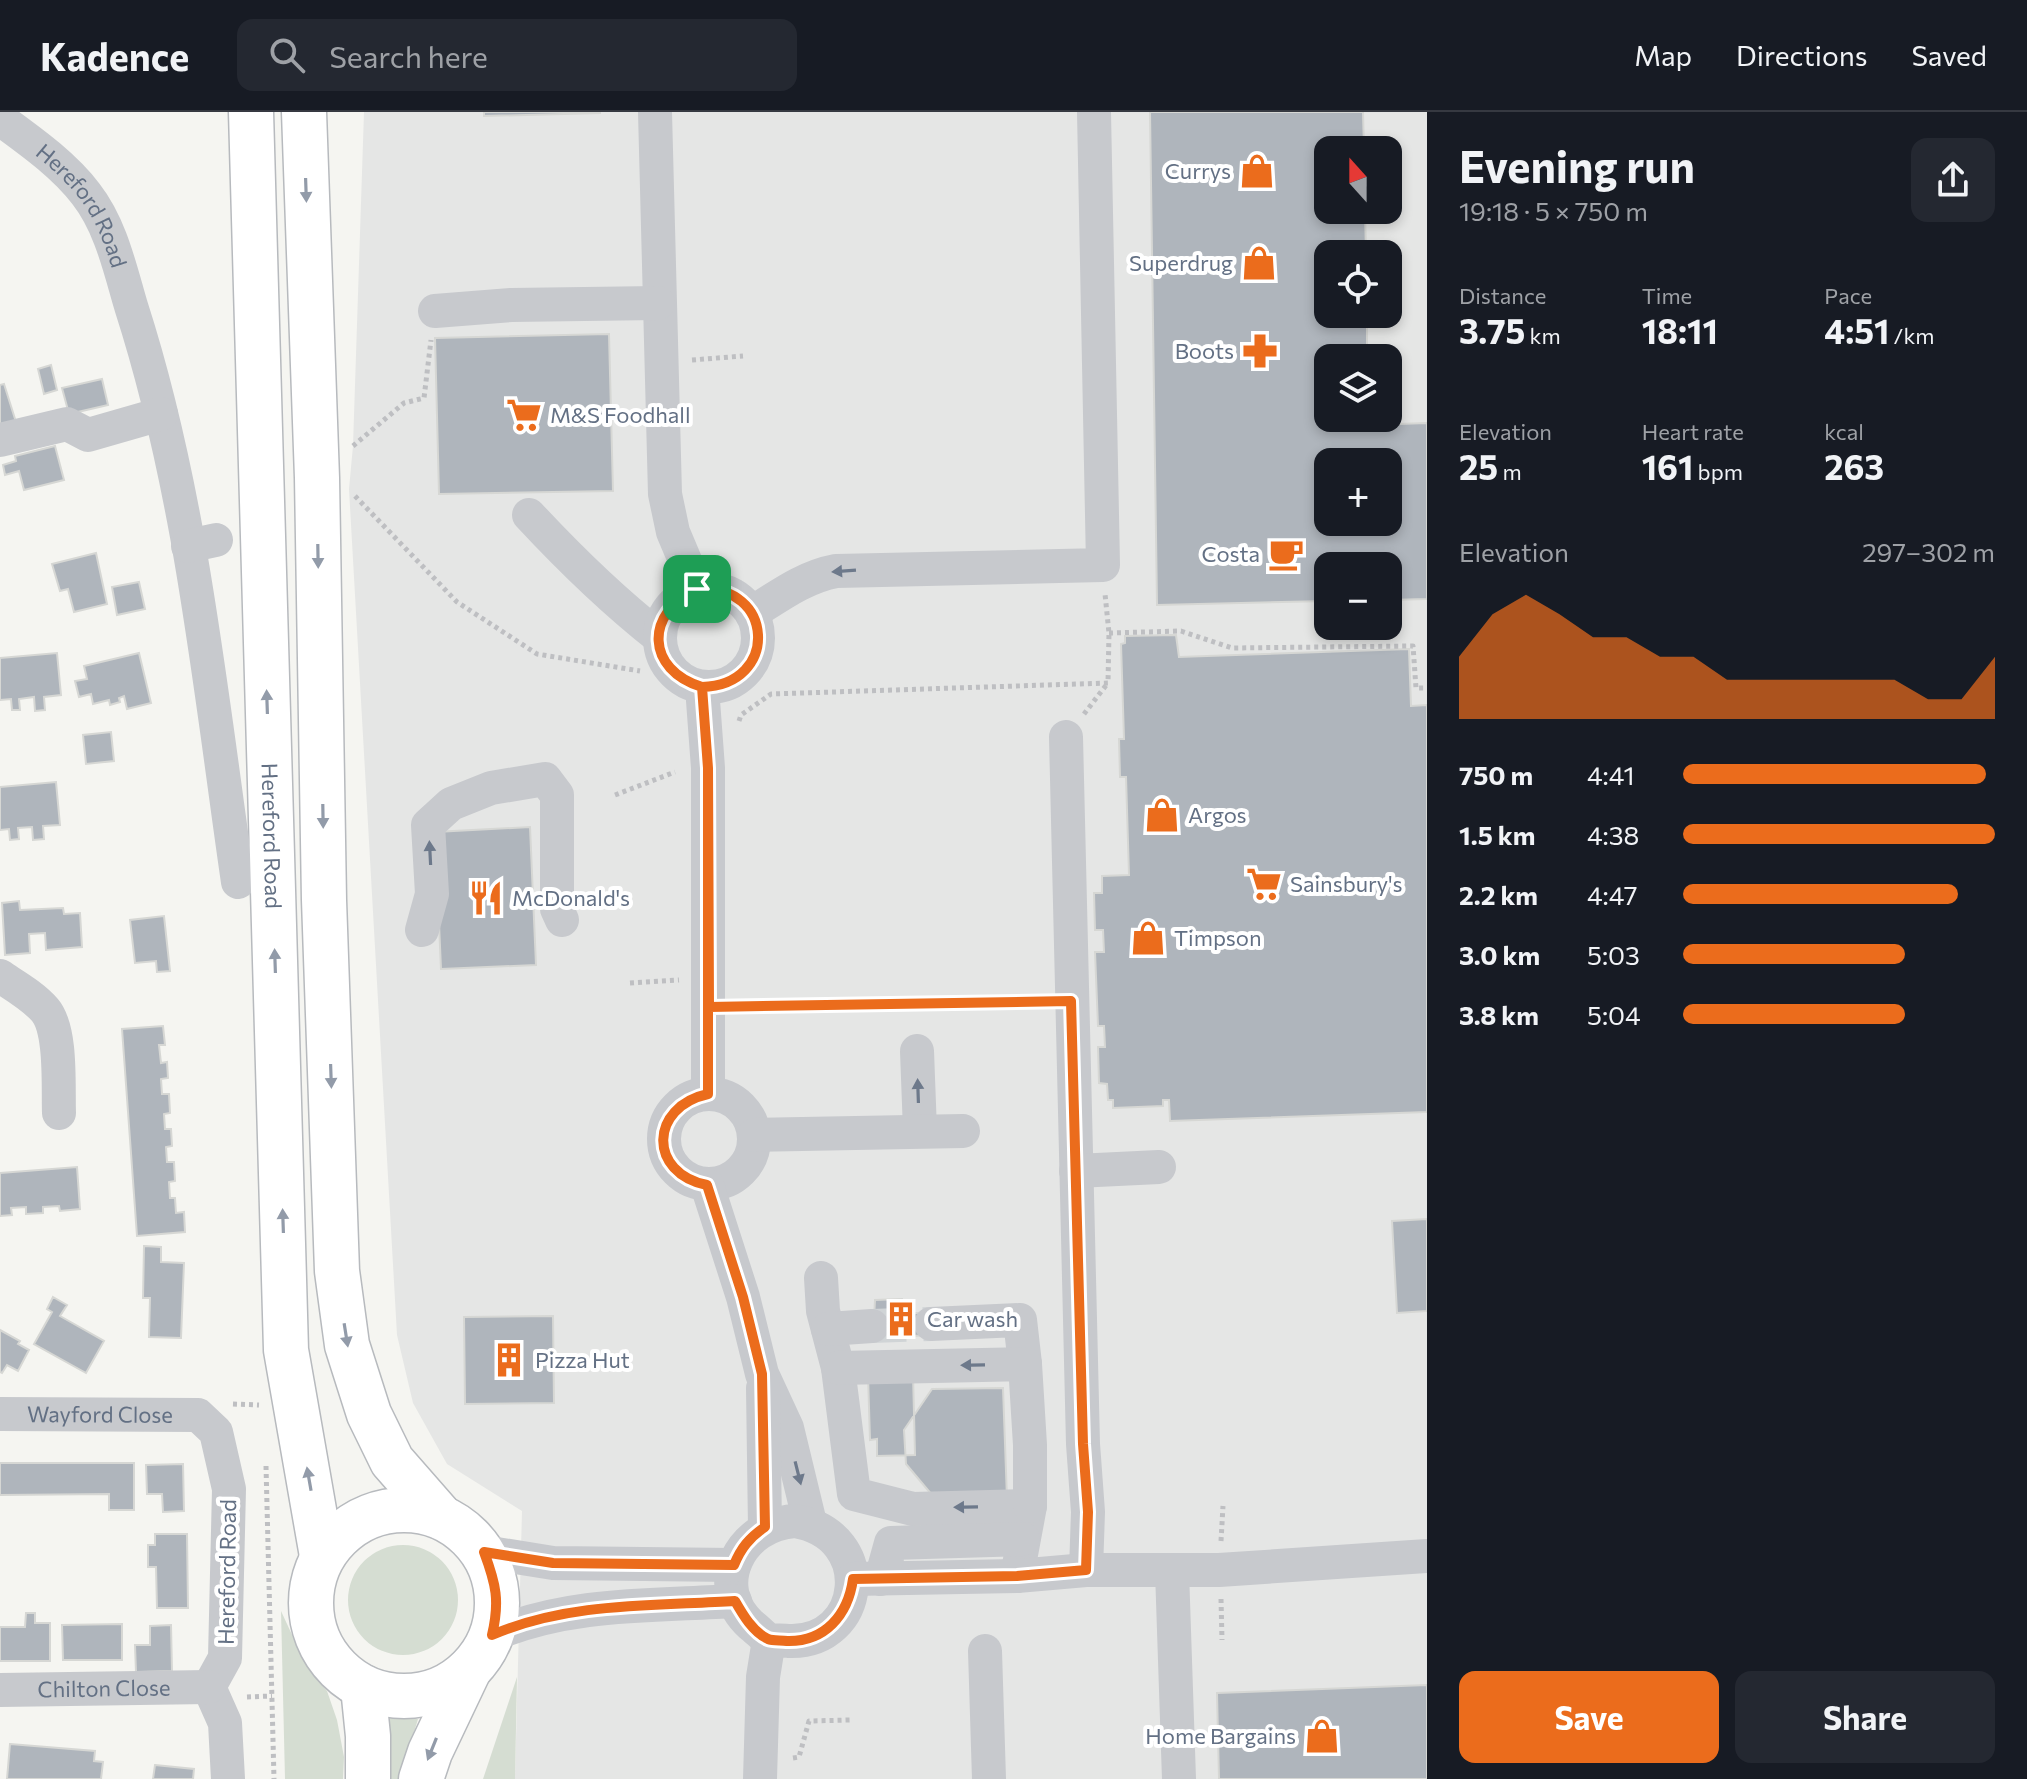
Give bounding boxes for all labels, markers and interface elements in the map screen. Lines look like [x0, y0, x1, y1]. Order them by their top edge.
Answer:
search box [237, 19, 797, 91]
text: Kadence [40, 32, 189, 79]
icon: search [265, 33, 309, 77]
text: Search here [329, 37, 488, 74]
text: Map [1634, 38, 1692, 72]
text: Directions [1736, 38, 1867, 72]
text: Saved [1911, 38, 1987, 72]
north arrow [1314, 136, 1402, 224]
map controls [1314, 136, 1402, 640]
street label: Hereford Road [31, 137, 133, 271]
text: Evening run [1459, 138, 1695, 192]
button: share [1911, 138, 1995, 222]
shop icon: Currys [1238, 152, 1276, 190]
place label: Currys [1165, 157, 1231, 184]
one-way arrow [300, 178, 313, 203]
text: 19:18 · 5 × 750 m [1459, 195, 1648, 226]
button: locate [1314, 240, 1402, 328]
shop icon: Superdrug [1240, 244, 1278, 282]
place label: Superdrug [1129, 249, 1233, 276]
text: Distance [1459, 282, 1546, 309]
text: Time [1642, 282, 1692, 309]
text: Pace [1824, 282, 1872, 309]
text: 3.75 [1459, 309, 1525, 351]
text: 18:11 [1642, 309, 1718, 351]
text: 4:51 [1824, 309, 1889, 351]
text: km [1525, 322, 1561, 349]
text: /km [1889, 322, 1935, 349]
pharmacy icon: Boots [1241, 332, 1279, 370]
place label: Boots [1175, 337, 1234, 364]
button: layers [1314, 344, 1402, 432]
supermarket icon: M&S Foodhall [505, 396, 543, 434]
place label: M&S Foodhall [550, 401, 691, 428]
text: Elevation [1459, 418, 1552, 445]
text: Heart rate [1642, 418, 1744, 445]
text: kcal [1824, 418, 1864, 445]
text: 25 [1459, 445, 1498, 487]
text: 161 [1642, 445, 1693, 487]
text: 263 [1824, 445, 1884, 487]
button: + [1314, 448, 1402, 536]
text: m [1498, 458, 1522, 485]
text: bpm [1693, 458, 1743, 485]
cafe icon: Costa [1267, 535, 1305, 573]
text: Elevation [1459, 536, 1569, 567]
text: 297–302 m [1862, 536, 1995, 567]
place label: Costa [1202, 540, 1260, 567]
one-way arrow [312, 544, 324, 569]
button: − [1314, 552, 1402, 640]
pin [663, 555, 731, 623]
one-way arrow [831, 565, 856, 578]
icon: arrive [675, 567, 719, 611]
one-way arrow [261, 689, 274, 714]
text: 750 m [1459, 759, 1533, 790]
text: 4:41 [1587, 759, 1635, 790]
street label: Hereford Road [256, 762, 288, 909]
shop icon: Argos [1143, 796, 1181, 834]
place label: Argos [1188, 801, 1247, 828]
one-way arrow [317, 804, 329, 829]
text: 1.5 km [1459, 819, 1535, 850]
text: 4:38 [1587, 819, 1639, 850]
one-way arrow [423, 840, 436, 865]
supermarket icon: Sainsbury's [1245, 865, 1283, 903]
place label: Sainsbury's [1290, 870, 1403, 897]
restaurant icon: McDonald's [467, 879, 505, 917]
text: 2.2 km [1459, 879, 1538, 910]
text: 4:47 [1587, 879, 1638, 910]
place label: McDonald's [512, 884, 630, 911]
shop icon: Timpson [1129, 919, 1167, 957]
place label: Timpson [1174, 924, 1262, 951]
text: 3.0 km [1459, 939, 1540, 970]
text: 5:03 [1587, 939, 1640, 970]
one-way arrow [269, 948, 281, 973]
text: 3.8 km [1459, 999, 1539, 1030]
text: 5:04 [1587, 999, 1641, 1030]
one-way arrow [324, 1064, 337, 1089]
one-way arrow [912, 1078, 925, 1103]
one-way arrow [276, 1208, 289, 1233]
building icon: Car wash [882, 1300, 920, 1338]
place label: Car wash [927, 1305, 1018, 1332]
one-way arrow [341, 1323, 353, 1348]
building icon: Pizza Hut [490, 1341, 528, 1379]
place label: Pizza Hut [535, 1346, 630, 1373]
one-way arrow [960, 1359, 985, 1371]
street label: Wayford Close [27, 1400, 173, 1428]
one-way arrow [792, 1461, 805, 1486]
one-way arrow [302, 1467, 315, 1492]
street label: Hereford Road [212, 1499, 241, 1645]
one-way arrow [953, 1501, 978, 1514]
button: Save [1459, 1671, 1719, 1763]
button: Share [1735, 1671, 1995, 1763]
street label: Chilton Close [37, 1674, 171, 1702]
shop icon: Home Bargains [1303, 1717, 1341, 1755]
place label: Home Bargains [1145, 1722, 1296, 1749]
one-way arrow [425, 1737, 438, 1761]

